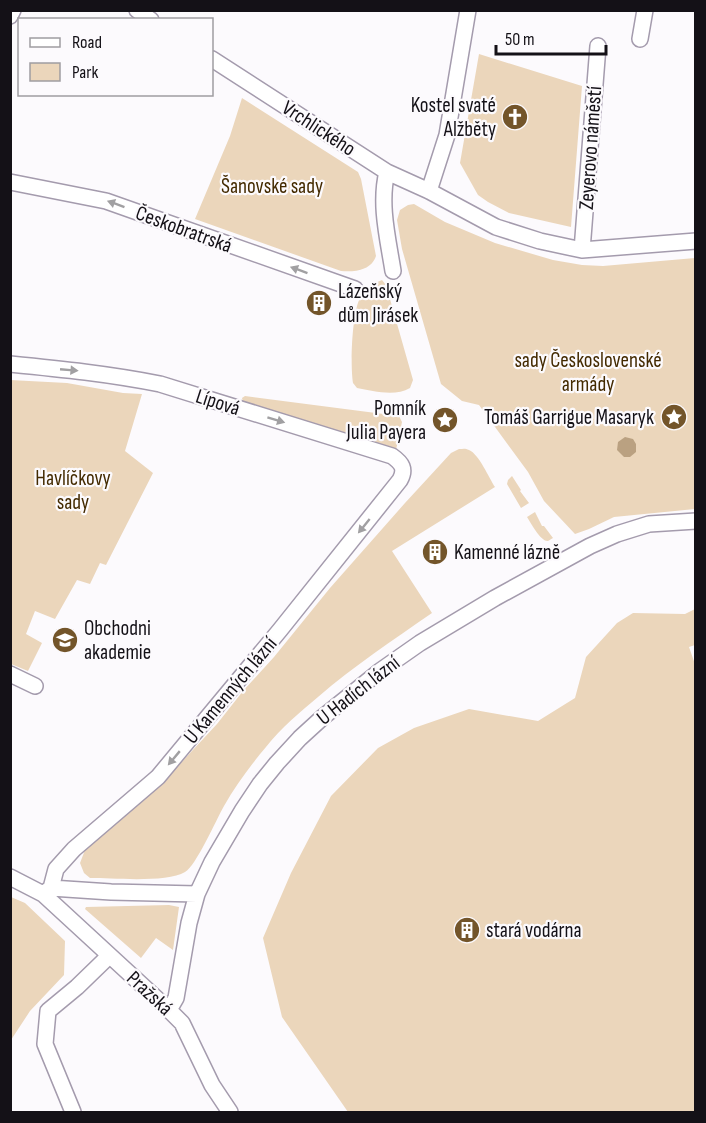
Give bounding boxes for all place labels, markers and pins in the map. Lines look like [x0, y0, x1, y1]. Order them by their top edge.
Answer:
place label: Kostel svaté Alžběty [411, 93, 496, 142]
church icon: Kostel svaté Alžběty [500, 102, 530, 132]
place label: Lázeňský dům Jirásek [338, 279, 418, 328]
building icon: Lázeňský dům Jirásek [304, 288, 334, 318]
place label: Pomník Julia Payera [346, 396, 426, 445]
place icon: Tomáš Garrigue Masaryk [659, 402, 689, 432]
place icon: Pomník Julia Payera [430, 405, 460, 435]
place label: Tomáš Garrigue Masaryk [484, 405, 654, 430]
building icon: Kamenné lázně [420, 537, 450, 567]
place label: Kamenné lázně [454, 540, 560, 565]
place label: Obchodni akademie [84, 616, 151, 665]
school or university icon: Obchodni akademie [50, 625, 80, 655]
building icon: stará vodárna [452, 915, 482, 945]
place label: stará vodárna [486, 918, 582, 943]

